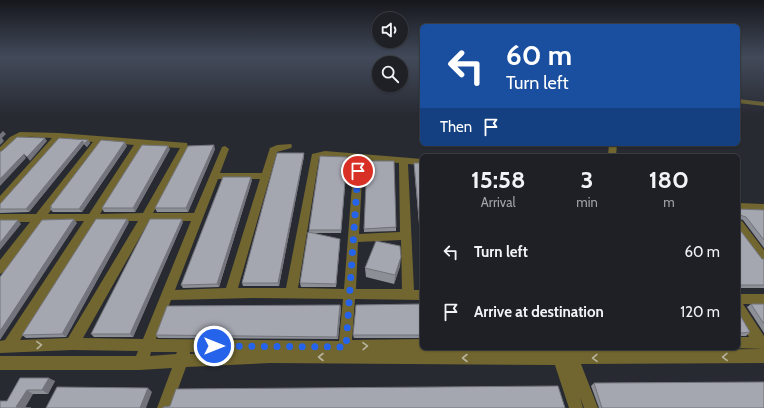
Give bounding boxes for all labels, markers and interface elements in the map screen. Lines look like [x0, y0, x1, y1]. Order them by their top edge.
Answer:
map controls [372, 12, 408, 92]
button: sound [372, 12, 408, 48]
text: 60 m [506, 38, 572, 72]
icon: left [440, 40, 492, 92]
button: search [372, 56, 408, 92]
text: Turn left [506, 72, 569, 94]
icon: arrive [480, 116, 502, 138]
text: Then [440, 118, 472, 136]
pin [341, 154, 375, 188]
icon: arrive [347, 160, 369, 182]
text: 15:58 [471, 165, 525, 194]
text: 3 [581, 165, 594, 194]
text: 180 [649, 165, 689, 194]
text: Arrival [481, 194, 515, 210]
text: min [576, 194, 598, 210]
text: m [663, 194, 675, 210]
icon: left [440, 241, 462, 263]
text: Turn left [474, 243, 528, 261]
text: 60 m [684, 243, 720, 261]
icon: arrive [440, 301, 462, 323]
text: Arrive at destination [474, 303, 604, 321]
text: 120 m [680, 303, 720, 321]
position arrow [193, 325, 235, 367]
one-way arrow [36, 341, 42, 350]
one-way arrow [362, 342, 368, 350]
one-way arrow [318, 353, 324, 361]
one-way arrow [722, 353, 728, 361]
one-way arrow [462, 354, 468, 362]
one-way arrow [592, 354, 598, 362]

